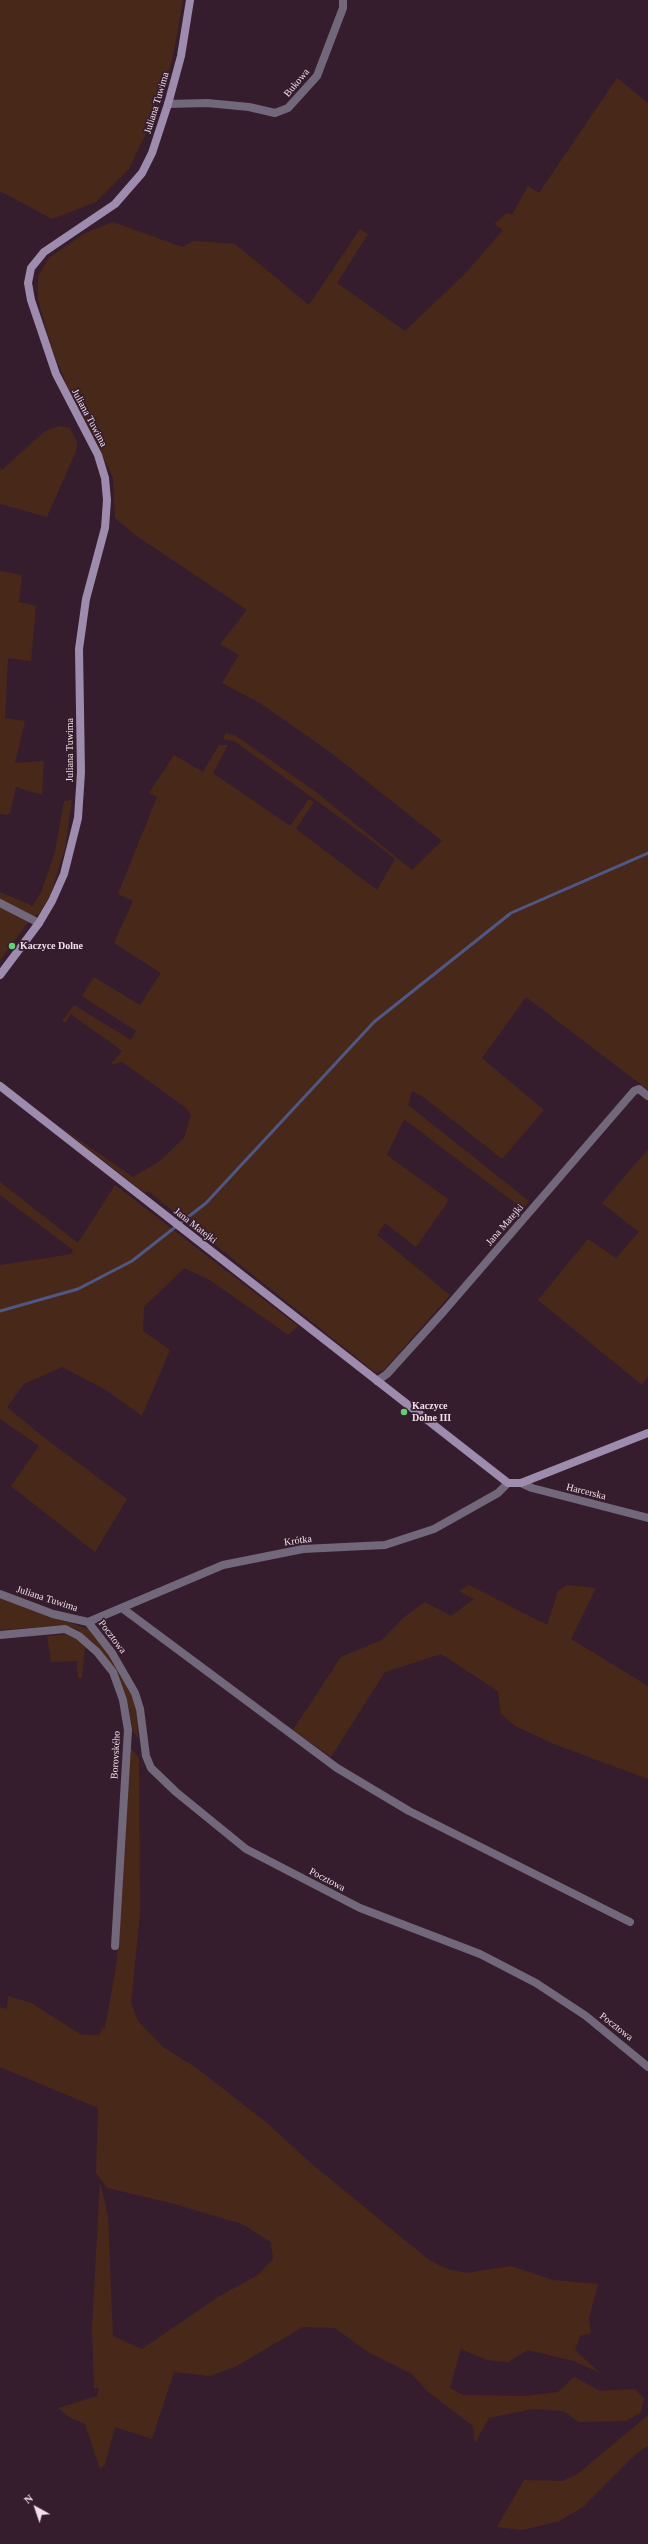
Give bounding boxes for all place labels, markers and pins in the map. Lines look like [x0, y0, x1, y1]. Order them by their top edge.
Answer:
place label: Kaczyce Dolne [20, 940, 83, 952]
marker: Kaczyce Dolne [7, 941, 17, 951]
place label: Kaczyce Dolne III [412, 1400, 451, 1424]
marker: Kaczyce Dolne III [399, 1407, 409, 1417]

